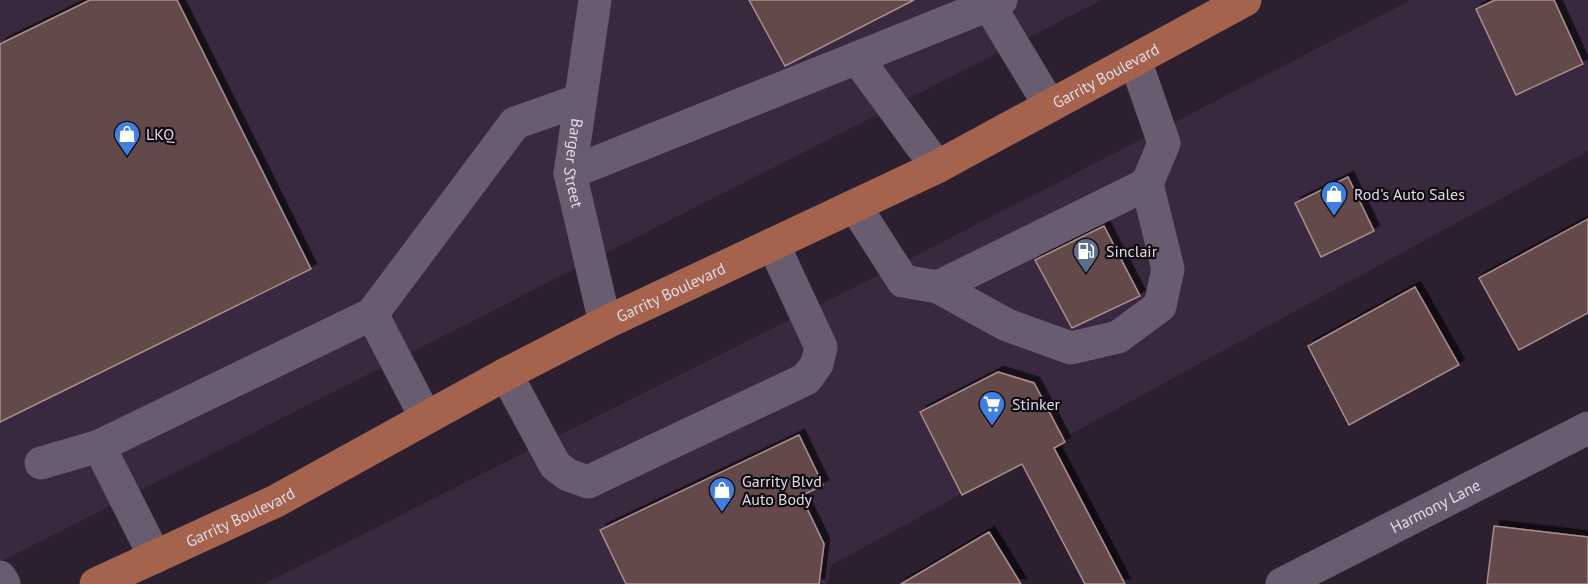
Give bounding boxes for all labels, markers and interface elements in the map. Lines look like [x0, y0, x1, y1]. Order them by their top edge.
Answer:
street label: Garrity Boulevard [1049, 39, 1162, 113]
street label: Barger Street [560, 117, 588, 210]
shop icon: LKQ [112, 119, 142, 157]
place label: LKQ [146, 124, 175, 144]
shop icon: Rod's Auto Sales [1319, 179, 1349, 217]
place label: Rod's Auto Sales [1354, 184, 1465, 204]
fuel station icon: Sinclair [1071, 236, 1101, 274]
place label: Sinclair [1106, 241, 1158, 261]
street label: Garrity Boulevard [613, 258, 729, 326]
supermarket icon: Stinker [977, 389, 1007, 427]
place label: Stinker [1012, 394, 1061, 414]
place label: Garrity Blvd Auto Body [742, 471, 822, 509]
shop icon: Garrity Blvd Auto Body [707, 475, 737, 513]
street label: Harmony Lane [1387, 475, 1484, 537]
street label: Garrity Boulevard [182, 483, 298, 551]

